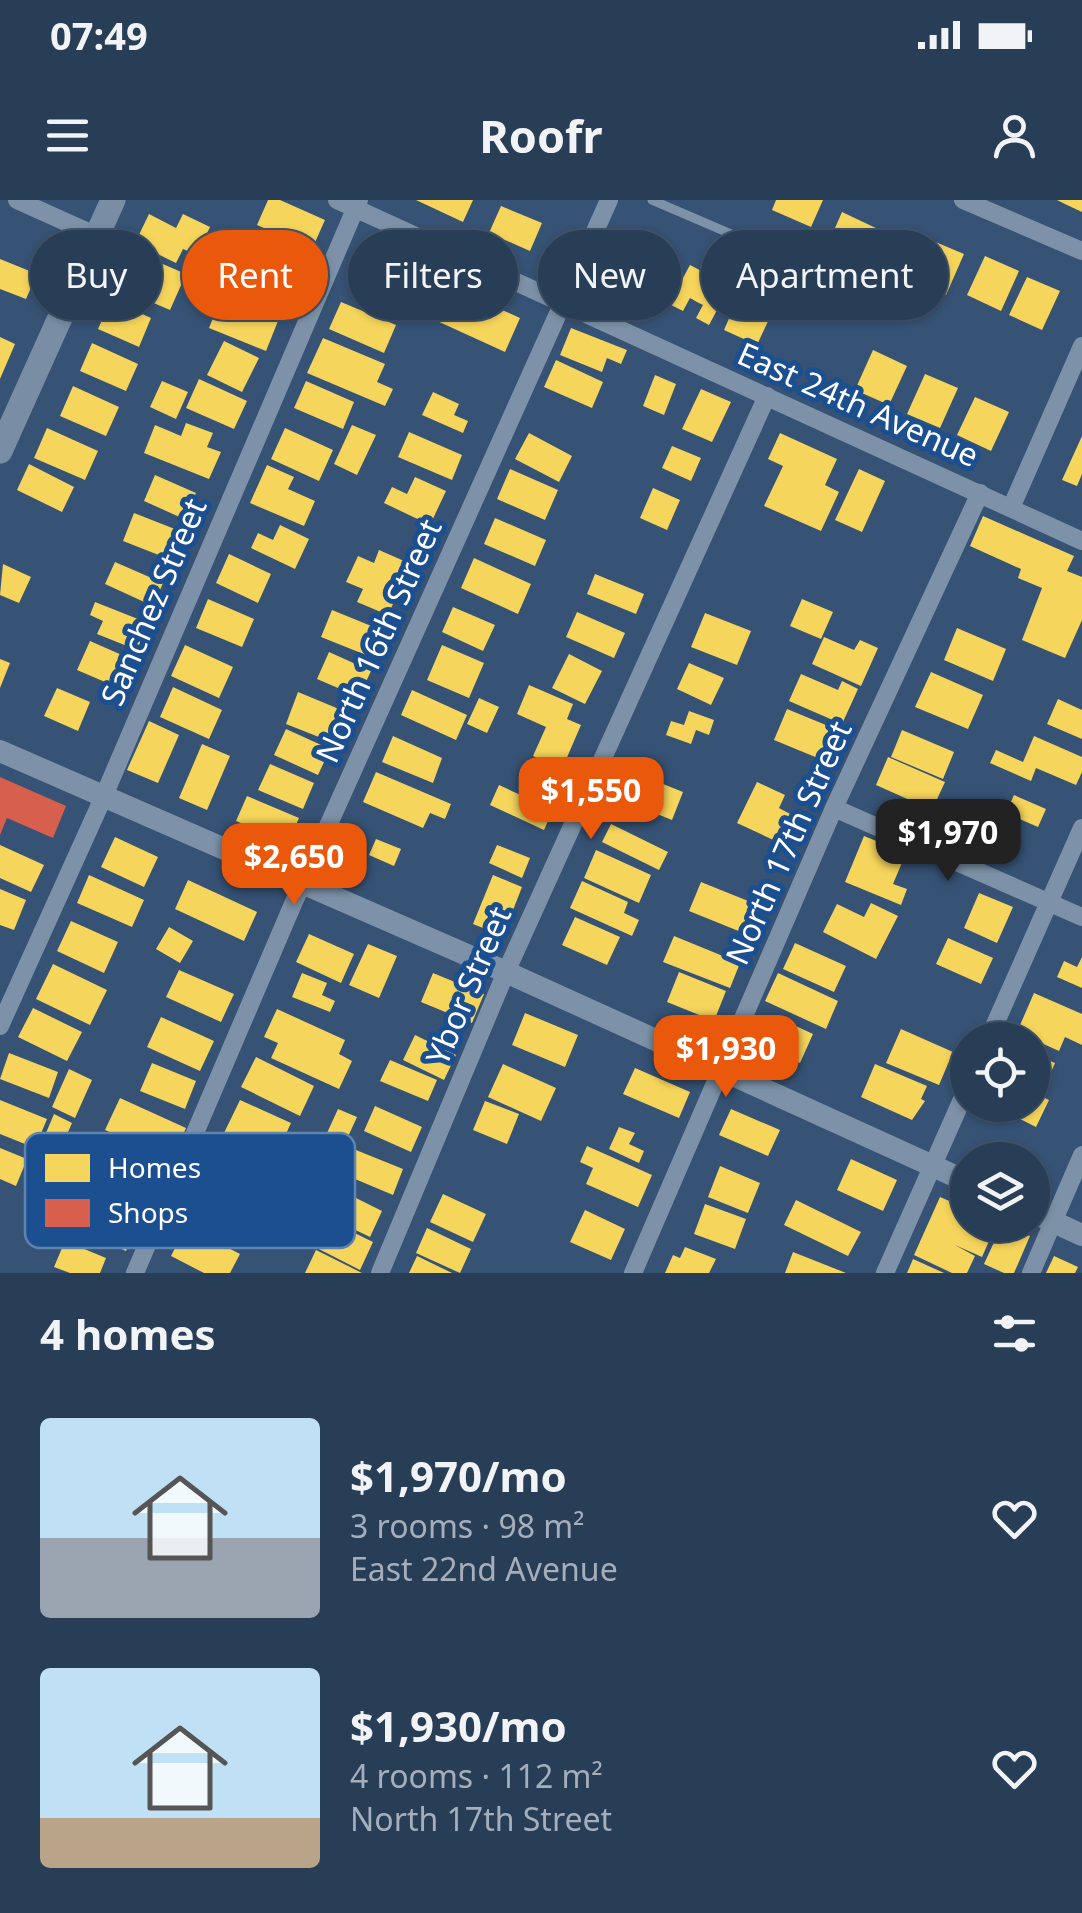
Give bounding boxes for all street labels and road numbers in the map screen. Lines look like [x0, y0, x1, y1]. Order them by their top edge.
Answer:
street label: East 24th Avenue [731, 331, 986, 476]
street label: Sanchez Street [90, 491, 216, 711]
street label: North 16th Street [305, 512, 451, 769]
street label: North 17th Street [715, 714, 861, 971]
street label: Ybor Street [415, 900, 520, 1071]

